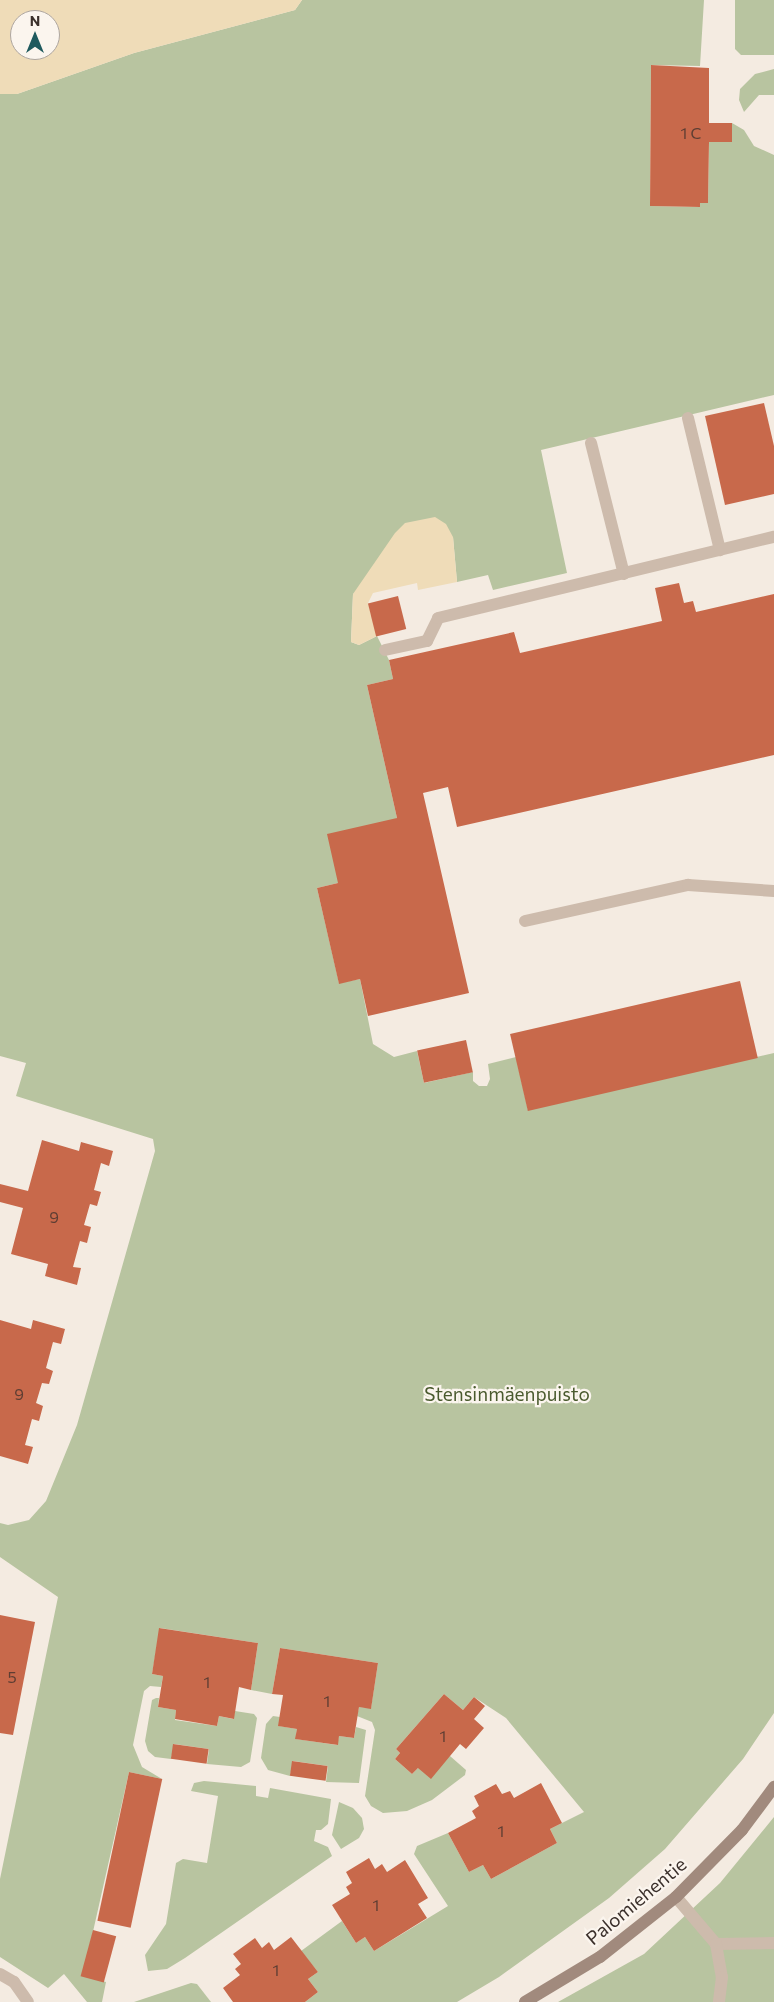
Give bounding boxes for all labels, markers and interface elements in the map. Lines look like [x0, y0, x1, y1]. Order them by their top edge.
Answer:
north arrow [10, 10, 60, 60]
text: N [30, 12, 40, 29]
house number: 1 C [681, 123, 701, 143]
house number: 9 [49, 1207, 59, 1227]
park label: Stensinmäenpuisto [424, 1383, 590, 1405]
house number: 9 [14, 1384, 24, 1404]
house number: 5 [7, 1667, 17, 1687]
house number: 1 [204, 1672, 210, 1692]
house number: 1 [324, 1691, 330, 1711]
house number: 1 [440, 1726, 446, 1746]
house number: 1 [498, 1821, 504, 1841]
street label: Palomiehentie [581, 1852, 691, 1950]
house number: 1 [373, 1895, 379, 1915]
house number: 1 [273, 1960, 279, 1980]

